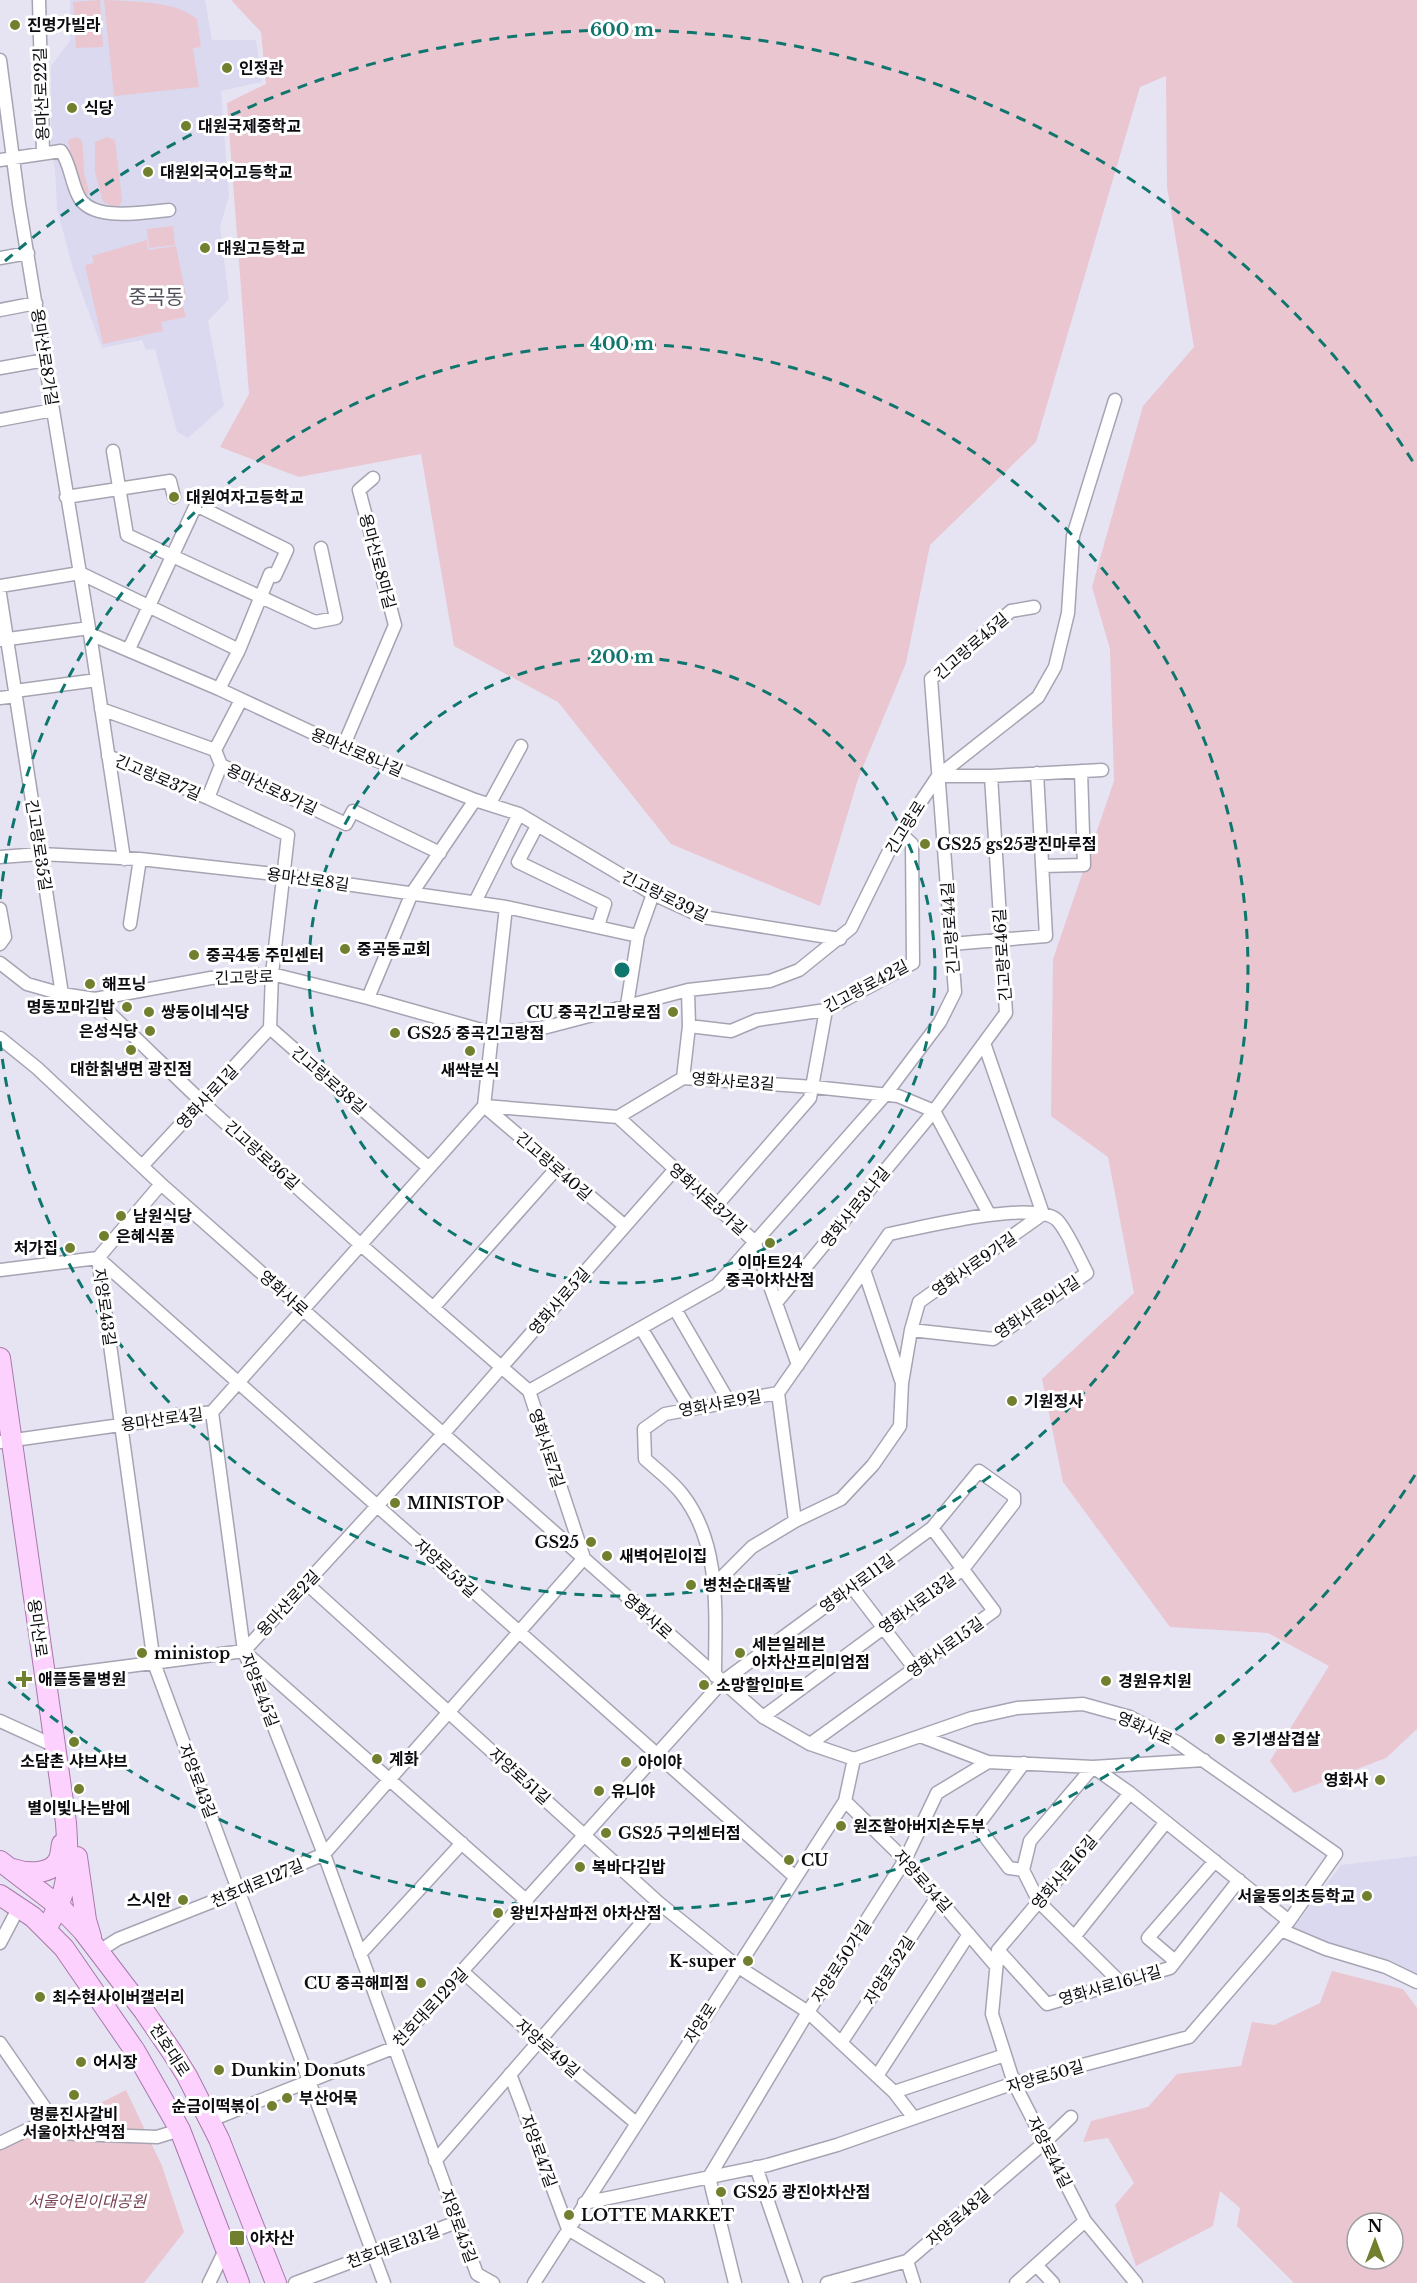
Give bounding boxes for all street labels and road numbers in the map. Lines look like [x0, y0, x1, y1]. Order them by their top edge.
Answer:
street label: 용마산로22길 [29, 47, 53, 141]
street label: 용마산로8가길 [27, 307, 63, 407]
street label: 용마산로8마길 [356, 511, 400, 611]
street label: 긴고랑로45길 [930, 608, 1012, 684]
street label: 용마산로8나길 [308, 724, 406, 780]
street label: 긴고랑로37길 [112, 750, 204, 804]
street label: 용마산로8가길 [223, 759, 321, 819]
street label: 긴고랑로 [881, 797, 929, 857]
street label: 긴고랑로35길 [22, 798, 56, 892]
street label: 용마산로8길 [265, 863, 351, 895]
street label: 긴고랑로39길 [618, 866, 712, 926]
street label: 긴고랑로44길 [937, 881, 963, 975]
street label: 긴고랑로46길 [989, 908, 1015, 1002]
street label: 긴고랑로42길 [820, 955, 912, 1017]
street label: 긴고랑로 [214, 966, 274, 988]
street label: 긴고랑로38길 [287, 1042, 371, 1118]
street label: 영화사로1길 [172, 1061, 242, 1133]
street label: 영화사로3길 [691, 1068, 775, 1094]
street label: 긴고랑로36길 [220, 1116, 304, 1194]
street label: 긴고랑로40길 [512, 1127, 596, 1205]
street label: 영화사로3가길 [665, 1159, 751, 1239]
street label: 영화사로3나길 [816, 1163, 894, 1251]
street label: 영화사로9가길 [928, 1228, 1020, 1300]
street label: 영화사로5길 [524, 1263, 594, 1339]
street label: 영화사로 [255, 1266, 313, 1320]
street label: 자양로43길 [90, 1267, 120, 1347]
street label: 영화사로9나길 [991, 1271, 1083, 1343]
street label: 영화사로9길 [677, 1386, 763, 1420]
street label: 용마산로4길 [120, 1403, 204, 1435]
street label: 영화사로7길 [525, 1406, 569, 1490]
street label: 자양로53길 [410, 1535, 482, 1601]
street label: 영화사로11길 [816, 1549, 898, 1617]
street label: 용마산로2길 [252, 1566, 324, 1640]
street label: 영화사로13길 [874, 1568, 960, 1638]
street label: 영화사로 [619, 1589, 677, 1643]
street label: 용마산로 [24, 1597, 52, 1659]
street label: 영화사로15길 [903, 1613, 987, 1681]
street label: 자양로45길 [237, 1650, 283, 1730]
street label: 영화사로 [1114, 1707, 1176, 1749]
street label: 자양로43길 [175, 1741, 221, 1821]
street label: 자양로51길 [485, 1743, 555, 1809]
street label: 영화사로16길 [1027, 1831, 1101, 1913]
street label: 자양로54길 [890, 1846, 956, 1916]
street label: 천호대로127길 [208, 1855, 306, 1911]
street label: 자양로50가길 [807, 1916, 875, 2006]
street label: 자양로52길 [859, 1932, 919, 2008]
street label: 영화사로16나길 [1056, 1961, 1164, 2009]
street label: 천호대로129길 [388, 1963, 472, 2051]
street label: 자양로 [680, 1999, 721, 2047]
street label: 자양로49길 [512, 2015, 584, 2081]
street label: 천호대로 [146, 2020, 195, 2080]
street label: 자양로50길 [1004, 2055, 1086, 2097]
street label: 자양로47길 [517, 2112, 561, 2190]
street label: 자양로44길 [1023, 2113, 1077, 2191]
street label: 자양로48길 [922, 2184, 994, 2250]
street label: 자양로45길 [436, 2186, 482, 2266]
street label: 천호대로131길 [344, 2220, 442, 2272]

